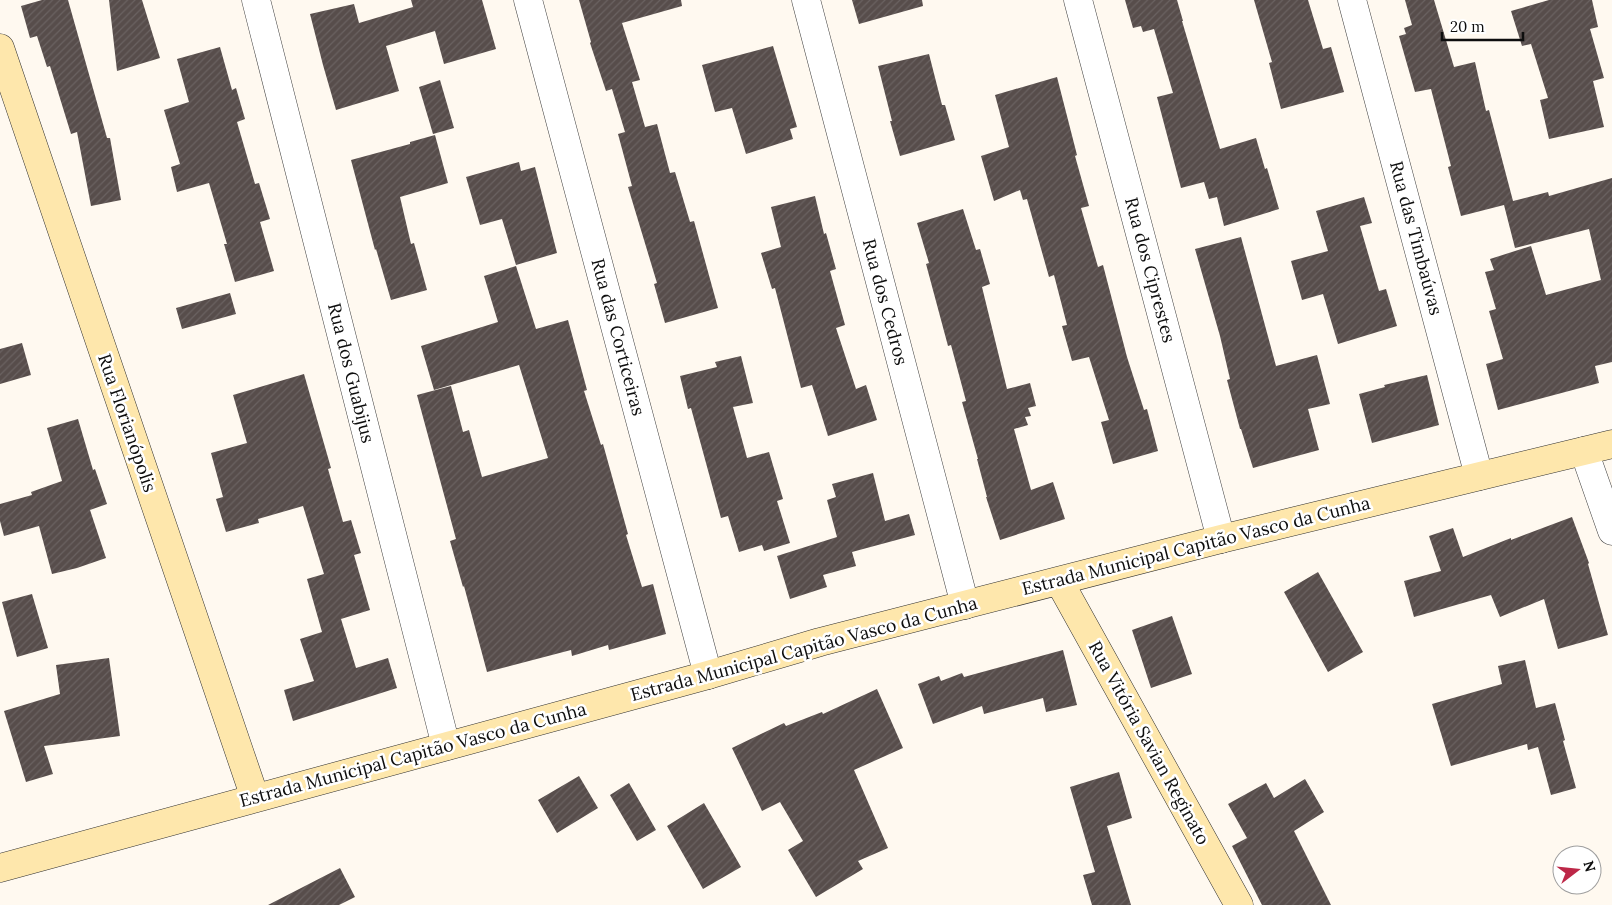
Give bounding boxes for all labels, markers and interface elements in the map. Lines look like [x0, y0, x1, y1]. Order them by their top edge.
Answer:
scale bar [1442, 10, 1523, 42]
text: 20 m [1450, 17, 1485, 36]
street label: Rua das Timbaúvas [1385, 158, 1448, 318]
street label: Rua dos Ciprestes [1120, 195, 1181, 345]
street label: Rua dos Cedros [858, 236, 913, 368]
street label: Rua das Corticeiras [586, 256, 651, 418]
street label: Rua dos Guabijus [323, 300, 380, 445]
street label: Rua Florianópolis [93, 351, 162, 495]
street label: Estrada Municipal Capitão Vasco da Cunha [1019, 491, 1372, 600]
street label: Estrada Municipal Capitão Vasco da Cunha [628, 591, 980, 706]
street label: Rua Vitória Savian Reginato [1084, 637, 1215, 849]
street label: Estrada Municipal Capitão Vasco da Cunha [237, 697, 589, 812]
north arrow [1552, 845, 1602, 895]
text: N [1579, 859, 1600, 874]

